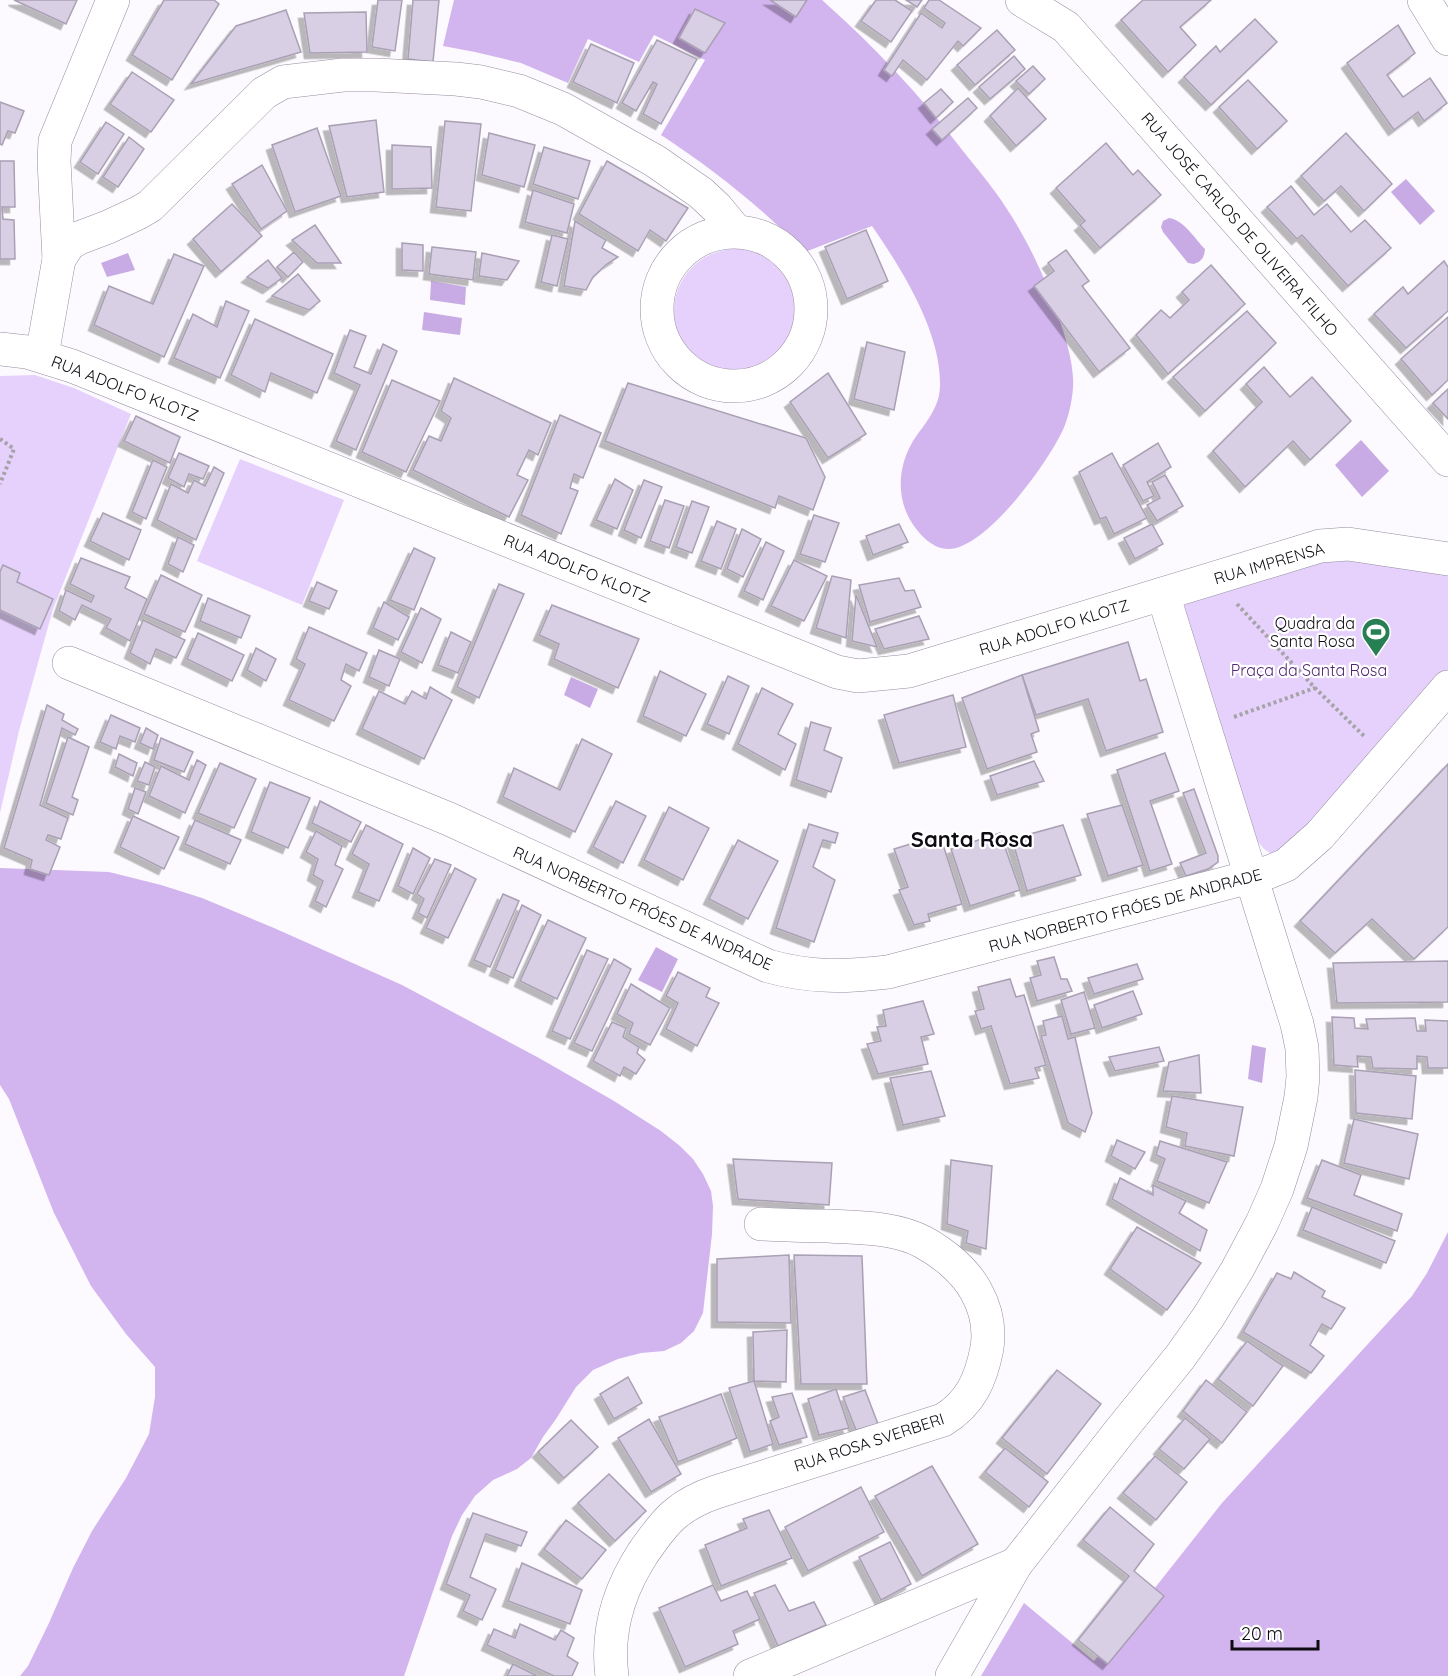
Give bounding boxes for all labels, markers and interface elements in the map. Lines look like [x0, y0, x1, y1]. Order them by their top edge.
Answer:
street label: RUA JOSÉ CARLOS DE OLIVEIRA FILHO [1137, 108, 1343, 340]
street label: RUA ADOLFO KLOTZ [49, 351, 201, 425]
street label: RUA ADOLFO KLOTZ [501, 530, 653, 606]
street label: RUA IMPRENSA [1211, 538, 1327, 588]
street label: RUA ADOLFO KLOTZ [977, 595, 1131, 659]
place label: Quadra da Santa Rosa [1270, 613, 1355, 651]
sports icon: Quadra da Santa Rosa [1360, 616, 1392, 658]
park label: Praça da Santa Rosa [1231, 660, 1387, 680]
district label: Santa Rosa [911, 825, 1033, 853]
street label: RUA NORBERTO FRÓES DE ANDRADE [510, 842, 776, 974]
street label: RUA NORBERTO FRÓES DE ANDRADE [986, 864, 1264, 956]
street label: RUA ROSA SVERBERI [791, 1408, 947, 1476]
scale bar [1232, 1613, 1318, 1651]
text: 20 m [1241, 1622, 1283, 1645]

